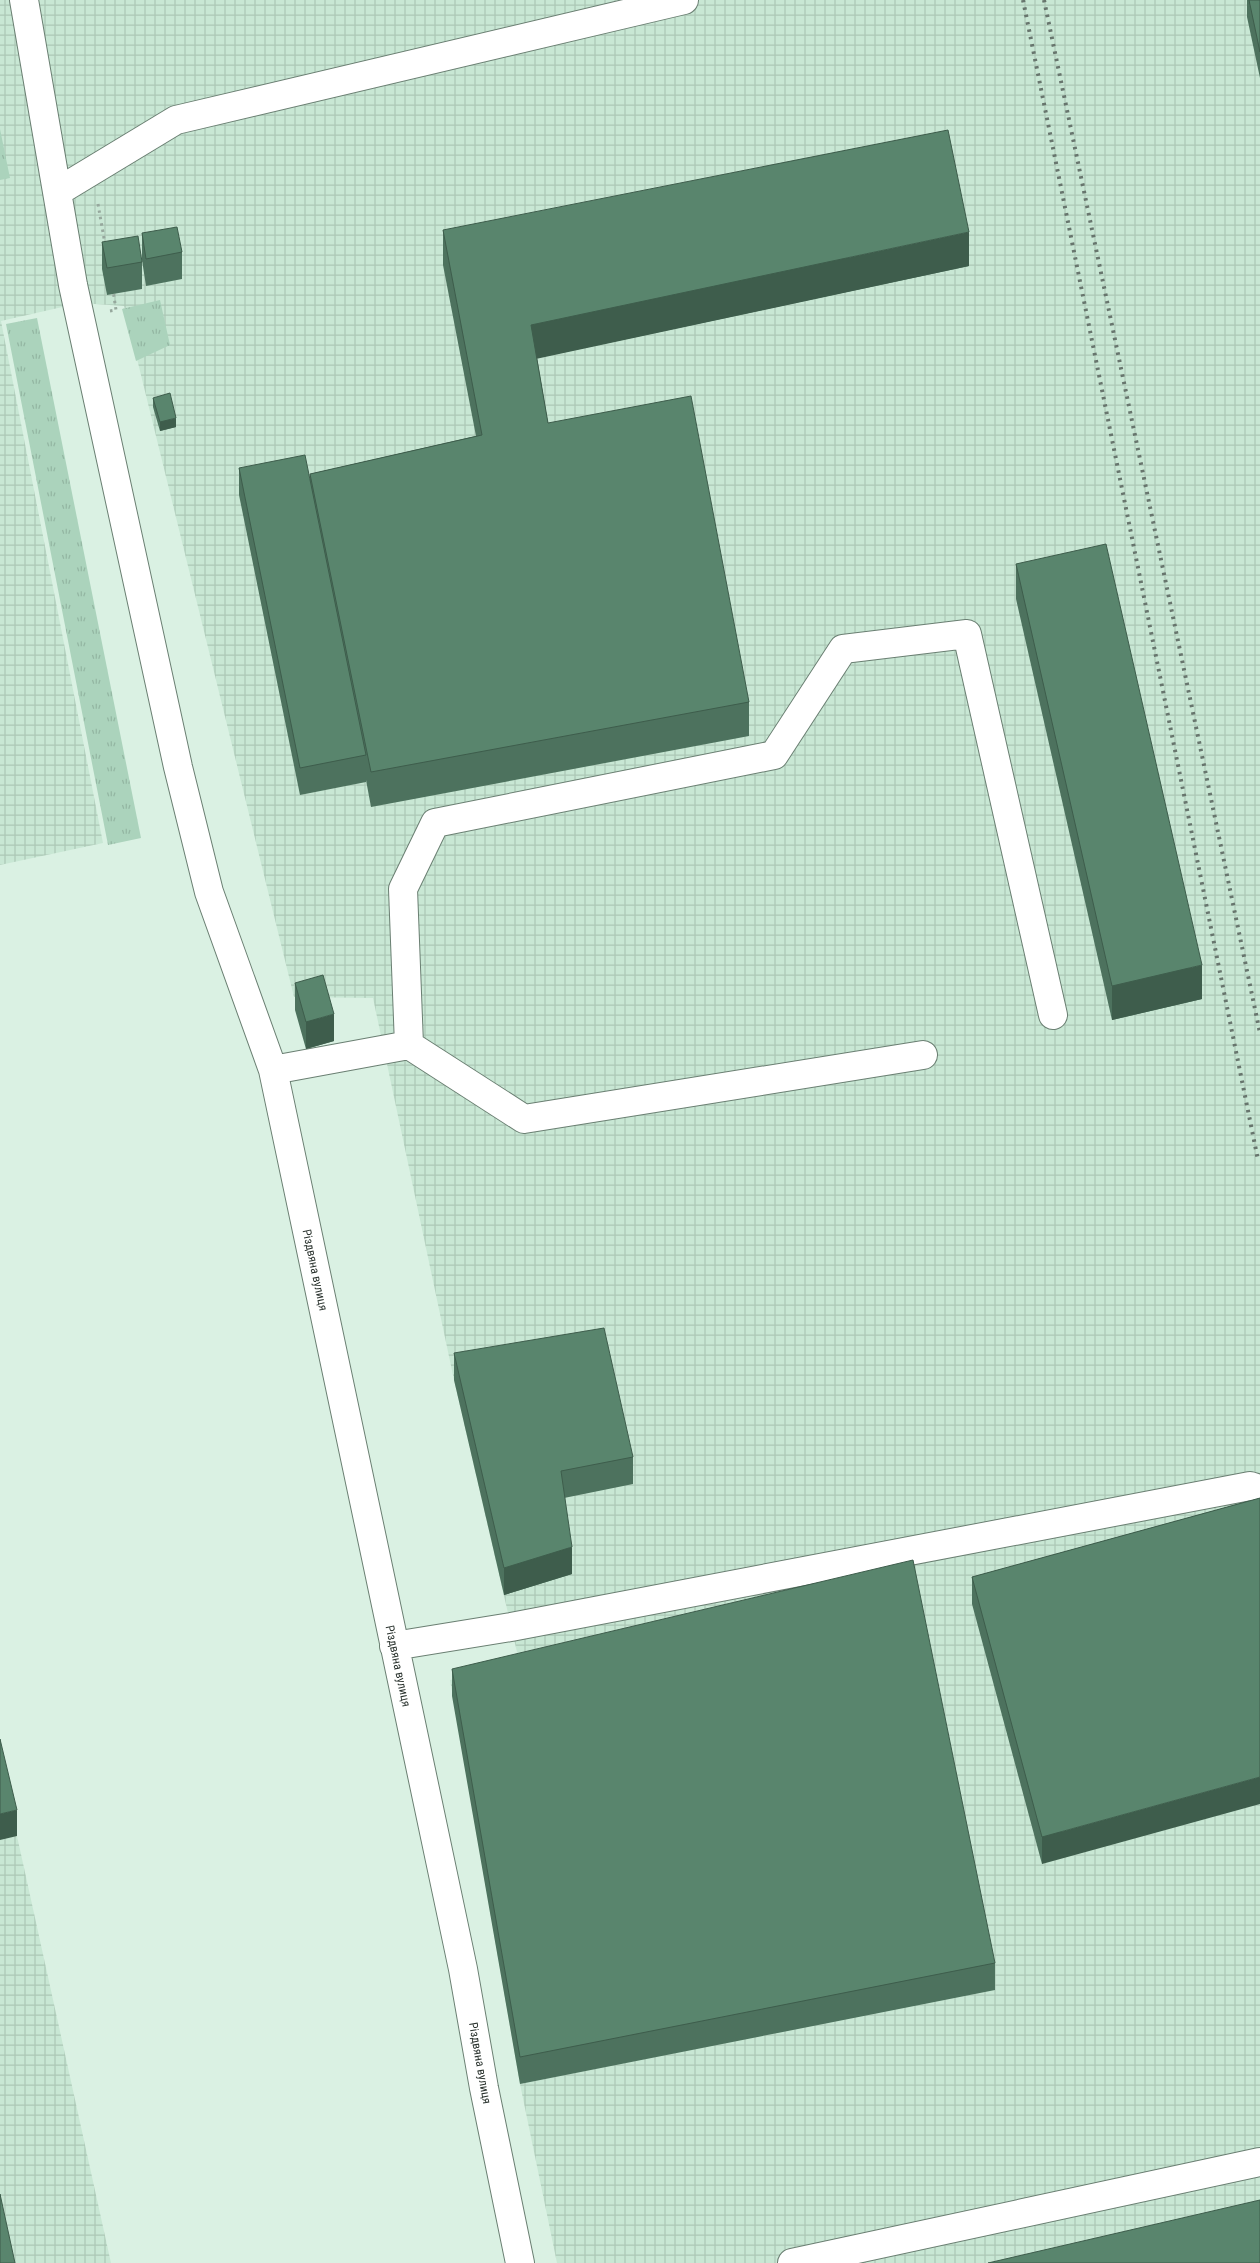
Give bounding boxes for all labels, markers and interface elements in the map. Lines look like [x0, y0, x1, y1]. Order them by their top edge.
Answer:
street label: Різдвяна вулиця [300, 1228, 330, 1312]
street label: Різдвяна вулиця [383, 1624, 413, 1708]
street label: Різдвяна вулиця [466, 2021, 494, 2105]

